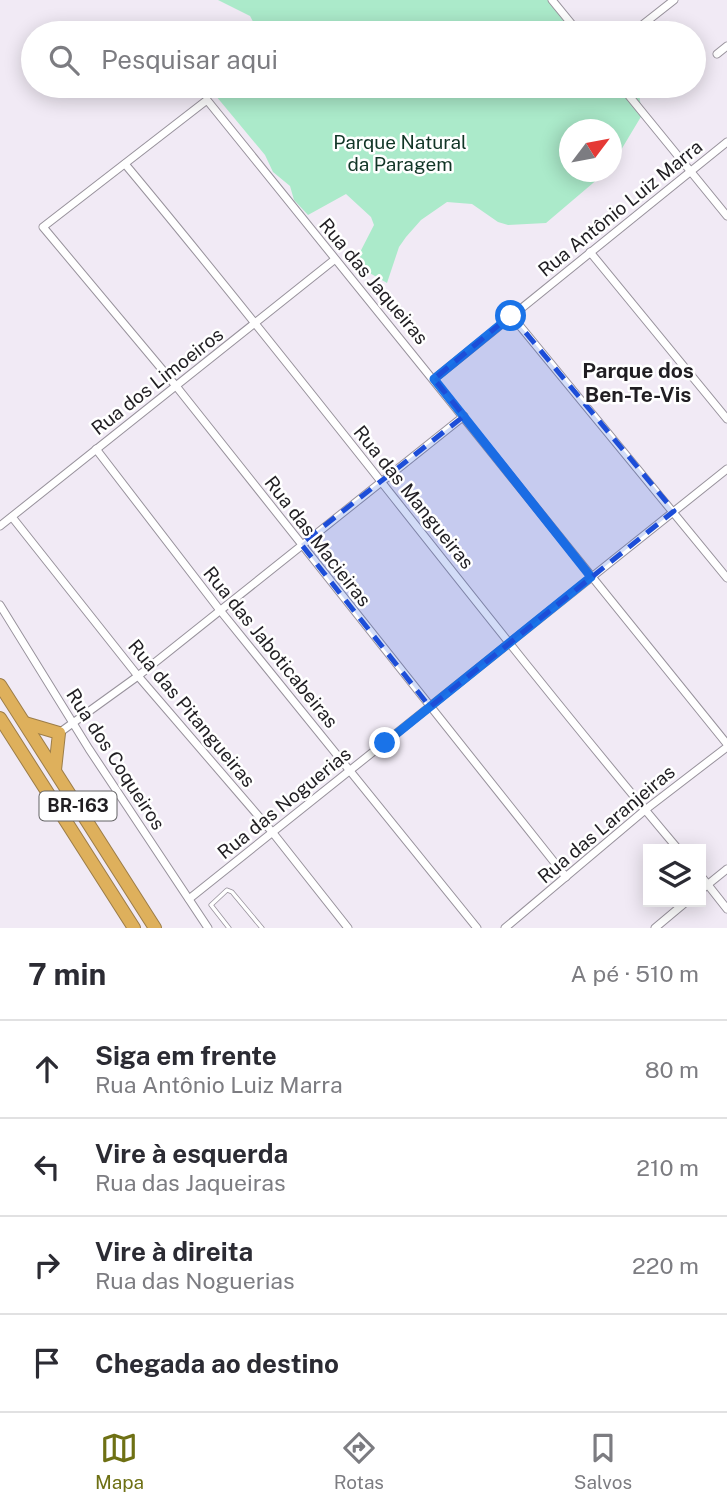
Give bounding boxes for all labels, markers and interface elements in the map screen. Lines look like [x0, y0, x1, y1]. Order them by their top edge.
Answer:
search box [21, 21, 706, 98]
icon: search [45, 41, 83, 79]
text: Pesquisar aqui [101, 44, 278, 75]
north arrow [559, 119, 622, 182]
park label: Parque Natural da Paragem [333, 131, 467, 175]
street label: Rua Antônio Luiz Marra [534, 135, 706, 281]
street label: Rua das Jaqueiras [315, 214, 433, 348]
route start [495, 300, 526, 331]
street label: Rua dos Limoeiros [87, 323, 227, 439]
district label: Parque dos Ben-Te-Vis [582, 358, 694, 407]
street label: Rua das Mangueiras [349, 421, 479, 573]
street label: Rua das Macieiras [260, 471, 376, 611]
street label: Rua das Jaboticabeiras [199, 562, 343, 732]
street label: Rua das Pitangueiras [124, 635, 260, 791]
street label: Rua dos Coqueiros [62, 684, 170, 834]
route end [369, 727, 400, 758]
street label: Rua das Noguerias [213, 743, 355, 863]
street label: Rua das Laranjeiras [533, 760, 679, 888]
road number: BR-163 [40, 792, 116, 820]
map controls [643, 844, 706, 907]
button: layers [643, 844, 706, 907]
text: 7 min [28, 956, 106, 992]
text: A pé · 510 m [571, 960, 699, 987]
text: Siga em frente [95, 1040, 277, 1071]
icon: ahead [28, 1050, 66, 1088]
text: 80 m [645, 1056, 699, 1083]
text: Rua Antônio Luiz Marra [95, 1071, 343, 1098]
text: Vire à esquerda [95, 1138, 288, 1169]
icon: left [28, 1148, 66, 1186]
text: 210 m [636, 1154, 699, 1181]
text: Rua das Jaqueiras [95, 1169, 286, 1196]
text: Vire à direita [95, 1236, 253, 1267]
icon: right [28, 1246, 66, 1284]
text: 220 m [632, 1252, 699, 1279]
text: Rua das Noguerias [95, 1267, 295, 1294]
icon: arrive [28, 1344, 66, 1382]
text: Chegada ao destino [95, 1348, 339, 1379]
tab: Mapa [95, 1429, 144, 1493]
tab: Rotas [334, 1429, 384, 1493]
tab: Salvos [574, 1429, 632, 1493]

